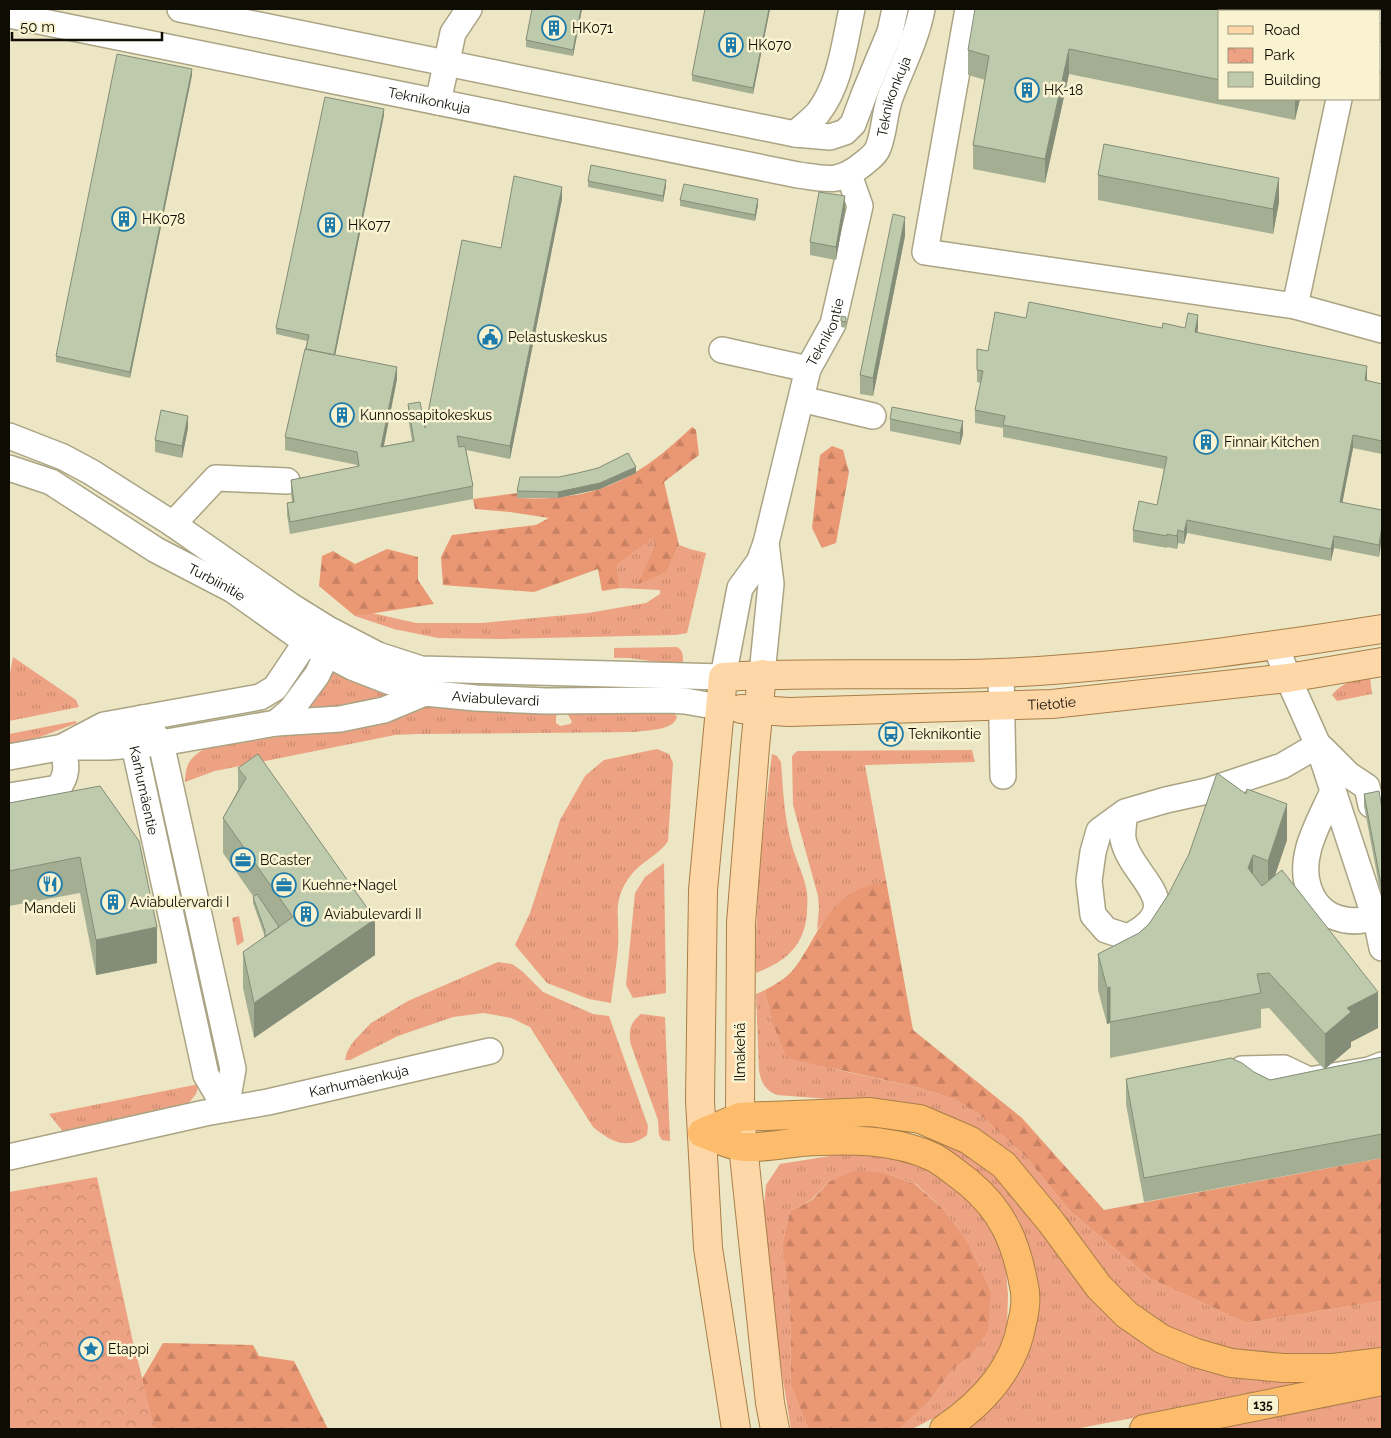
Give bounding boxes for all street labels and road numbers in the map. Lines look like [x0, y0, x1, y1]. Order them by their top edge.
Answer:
street label: Teknikonkuja [874, 54, 914, 138]
street label: Teknikonkuja [387, 84, 472, 116]
street label: Teknikontie [803, 296, 847, 369]
street label: Turbiinitie [185, 560, 248, 604]
street label: Aviabulevardi [451, 688, 540, 709]
street label: Tietotie [1027, 693, 1077, 713]
street label: Karhumäentie [126, 744, 161, 836]
street label: Ilmakehä [732, 1023, 748, 1081]
street label: Karhumäenkuja [308, 1062, 410, 1100]
road number: 135 [1248, 1396, 1278, 1414]

